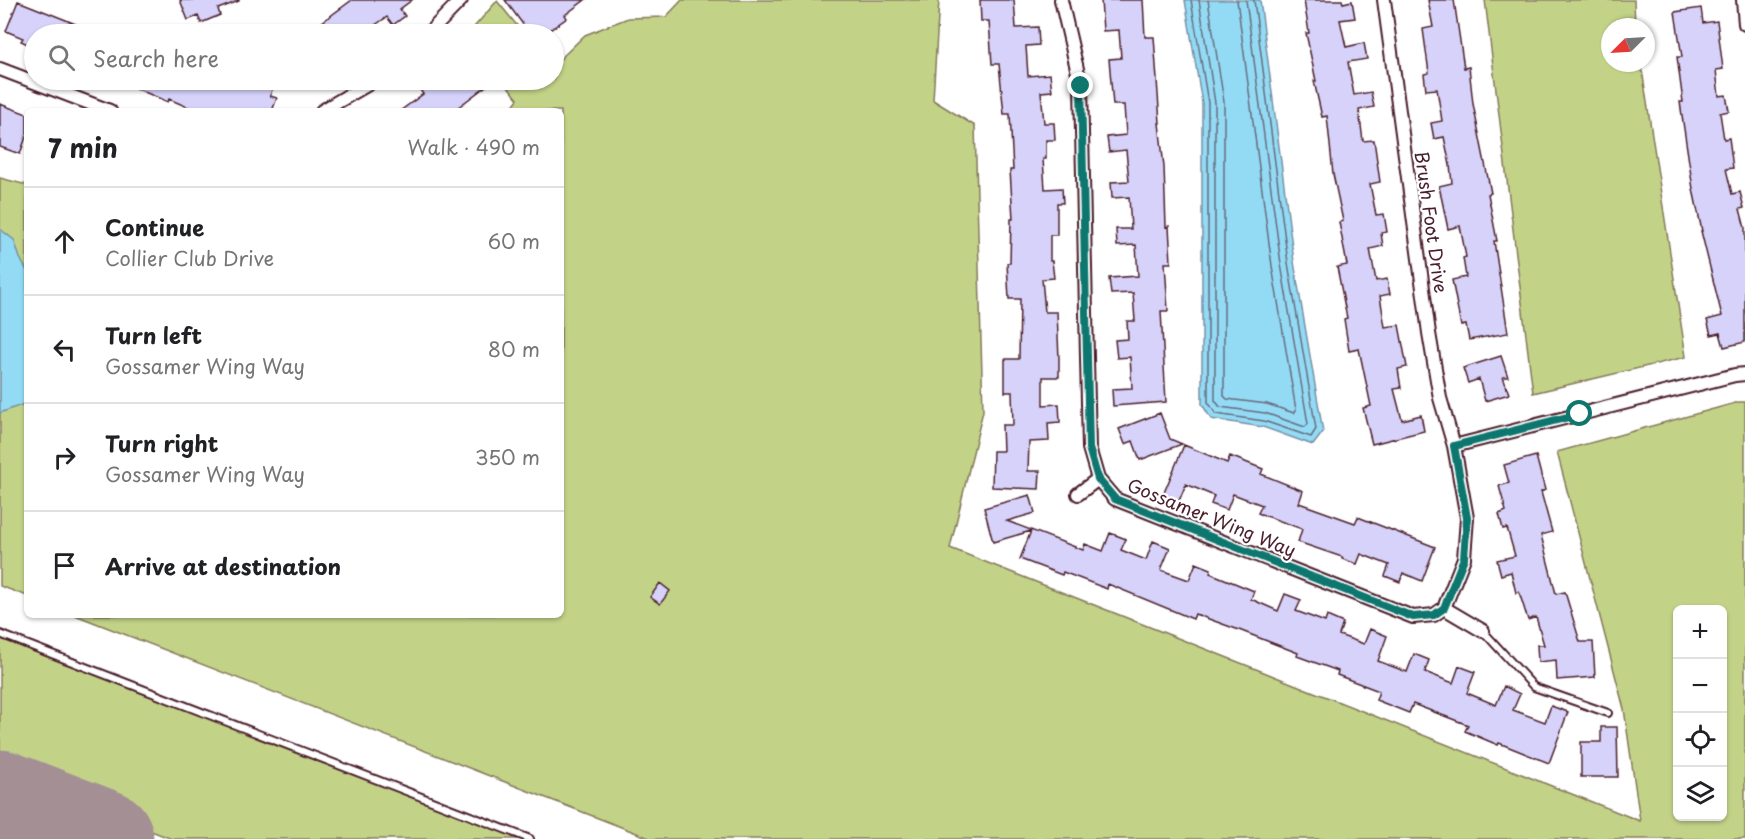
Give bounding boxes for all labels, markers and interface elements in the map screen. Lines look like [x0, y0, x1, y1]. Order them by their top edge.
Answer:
north arrow [1601, 18, 1655, 72]
search box [24, 24, 564, 90]
icon: search [45, 41, 78, 74]
text: Search here [93, 41, 219, 74]
route end [1067, 72, 1093, 98]
text: 7 min [48, 128, 118, 167]
text: Walk · 490 m [407, 132, 540, 162]
street label: Brush Foot Drive [1409, 149, 1455, 295]
text: Continue [105, 210, 204, 243]
icon: ahead [48, 225, 81, 258]
text: 60 m [488, 226, 540, 256]
text: Collier Club Drive [105, 243, 274, 273]
text: Turn left [105, 318, 202, 351]
icon: left [48, 333, 81, 366]
text: 80 m [488, 334, 540, 364]
text: Gossamer Wing Way [105, 351, 305, 381]
route start [1566, 400, 1592, 426]
text: Turn right [105, 426, 218, 459]
icon: right [48, 441, 81, 474]
text: 350 m [475, 442, 540, 472]
text: Gossamer Wing Way [105, 459, 305, 489]
street label: Gossamer Wing Way [1123, 471, 1301, 563]
icon: arrive [48, 549, 81, 582]
text: Arrive at destination [105, 549, 341, 582]
map controls [1673, 605, 1727, 821]
button: + [1673, 605, 1727, 659]
button: − [1673, 659, 1727, 713]
button: locate [1673, 713, 1727, 767]
button: layers [1673, 767, 1727, 821]

